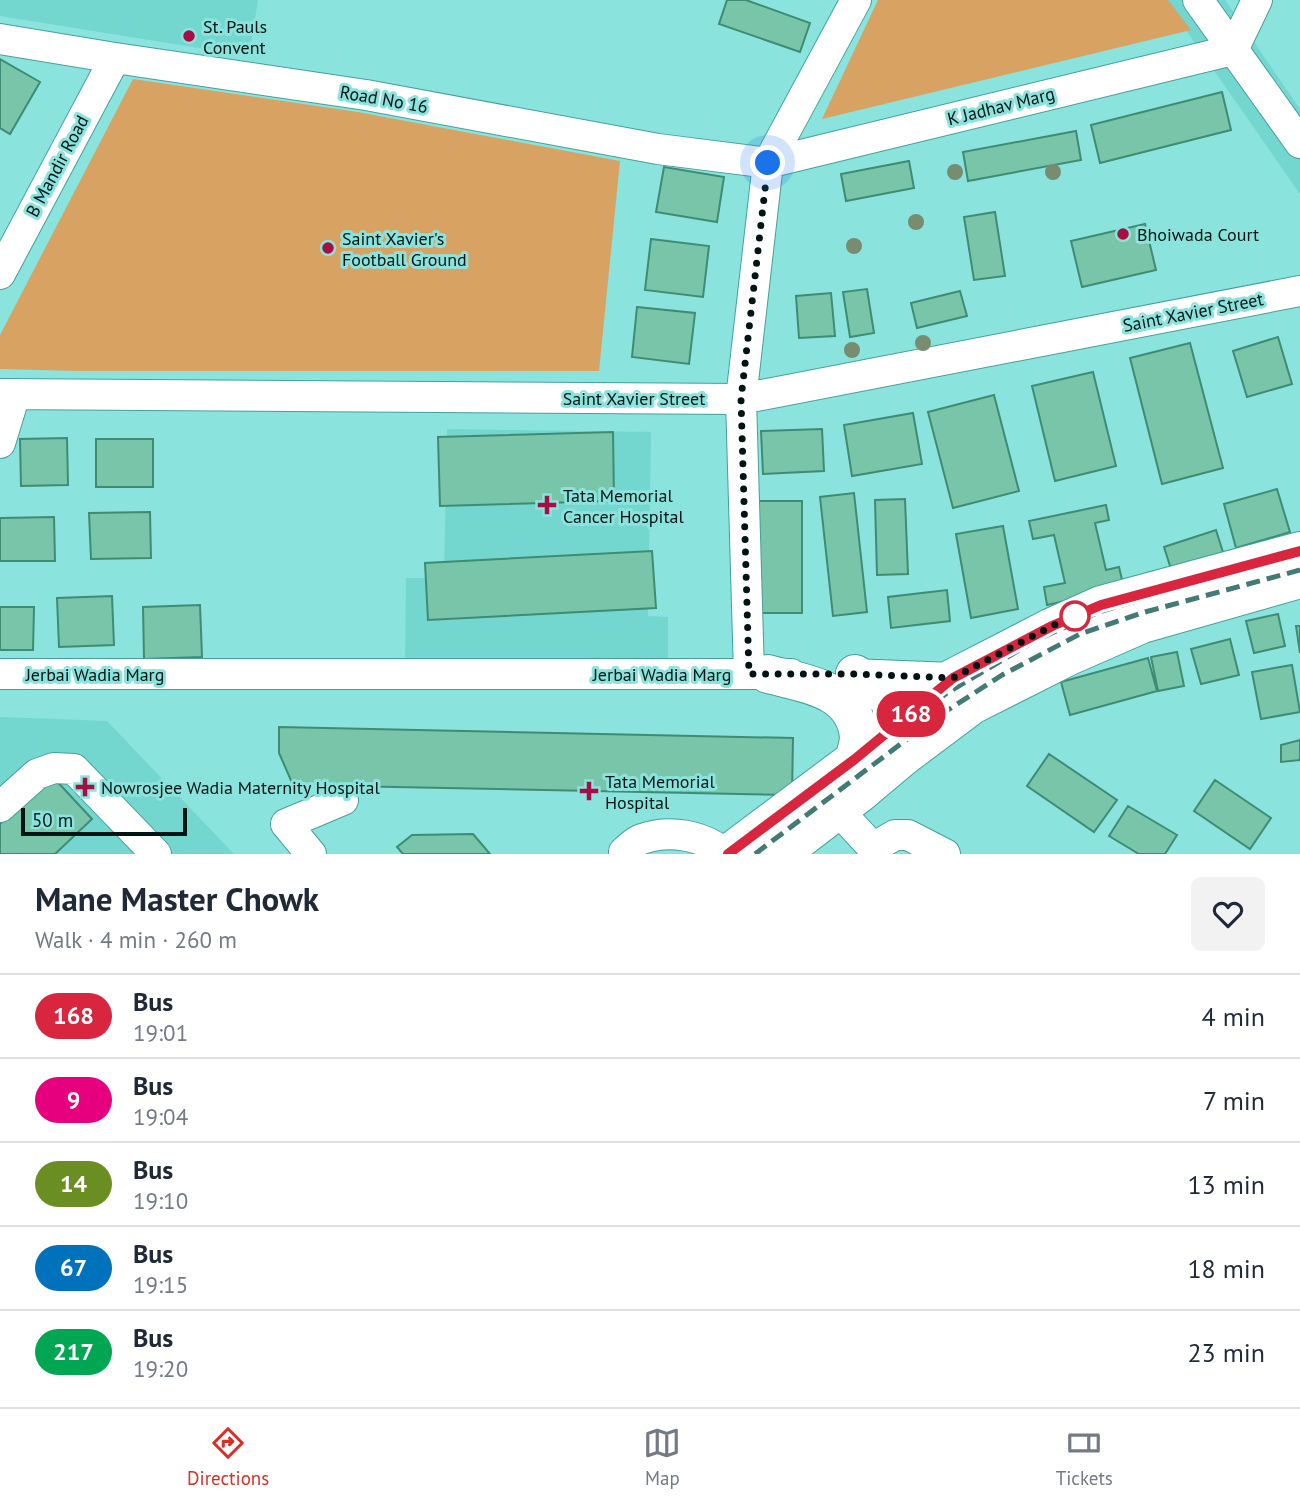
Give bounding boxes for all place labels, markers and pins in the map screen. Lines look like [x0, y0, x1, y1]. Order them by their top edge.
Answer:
place label: St. Pauls Convent [203, 15, 267, 59]
marker: St. Pauls Convent [181, 28, 197, 44]
place label: Bhoiwada Court [1137, 223, 1259, 246]
marker: Bhoiwada Court [1115, 226, 1131, 242]
place label: Saint Xavier's Football Ground [342, 227, 467, 271]
marker: Saint Xavier's Football Ground [320, 240, 336, 256]
place label: Tata Memorial Cancer Hospital [563, 484, 684, 528]
marker: Tata Memorial Cancer Hospital [537, 495, 557, 515]
unlabelled marker [1060, 601, 1090, 631]
place label: Tata Memorial Hospital [605, 770, 715, 814]
place label: Nowrosjee Wadia Maternity Hospital [101, 776, 380, 799]
marker: Nowrosjee Wadia Maternity Hospital [75, 777, 95, 797]
marker: Tata Memorial Hospital [579, 781, 599, 801]

